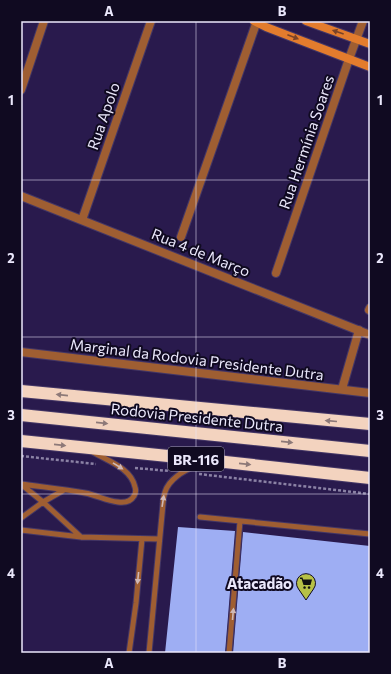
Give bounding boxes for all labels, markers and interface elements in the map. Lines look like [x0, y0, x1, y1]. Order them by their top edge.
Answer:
text: A [104, 3, 114, 19]
text: B [278, 3, 287, 19]
one-way arrow [331, 29, 343, 35]
one-way arrow [287, 35, 299, 41]
street label: Rua Hermínia Soares [275, 73, 337, 211]
street label: Rua Apolo [83, 80, 123, 152]
text: 1 [8, 92, 14, 108]
text: 1 [377, 92, 383, 108]
street label: Rua 4 de Março [149, 224, 253, 280]
text: 2 [7, 250, 15, 266]
text: 2 [376, 250, 384, 266]
street label: Marginal da Rodovia Presidente Dutra [69, 334, 325, 384]
one-way arrow [56, 391, 68, 398]
street label: Rodovia Presidente Dutra [110, 399, 284, 435]
text: 3 [7, 407, 15, 423]
text: 3 [376, 407, 384, 423]
one-way arrow [325, 417, 337, 424]
one-way arrow [96, 420, 108, 426]
one-way arrow [281, 439, 293, 446]
one-way arrow [54, 441, 66, 448]
road number: BR-116 [168, 447, 224, 471]
one-way arrow [239, 461, 251, 467]
one-way arrow [112, 463, 123, 470]
one-way arrow [160, 495, 166, 507]
text: 4 [7, 565, 15, 581]
text: 4 [376, 565, 384, 581]
one-way arrow [135, 572, 142, 584]
supermarket icon: Atacadão [295, 572, 317, 600]
place label: Atacadão [227, 574, 292, 592]
one-way arrow [230, 608, 236, 620]
text: A [104, 655, 114, 671]
text: B [278, 655, 287, 671]

